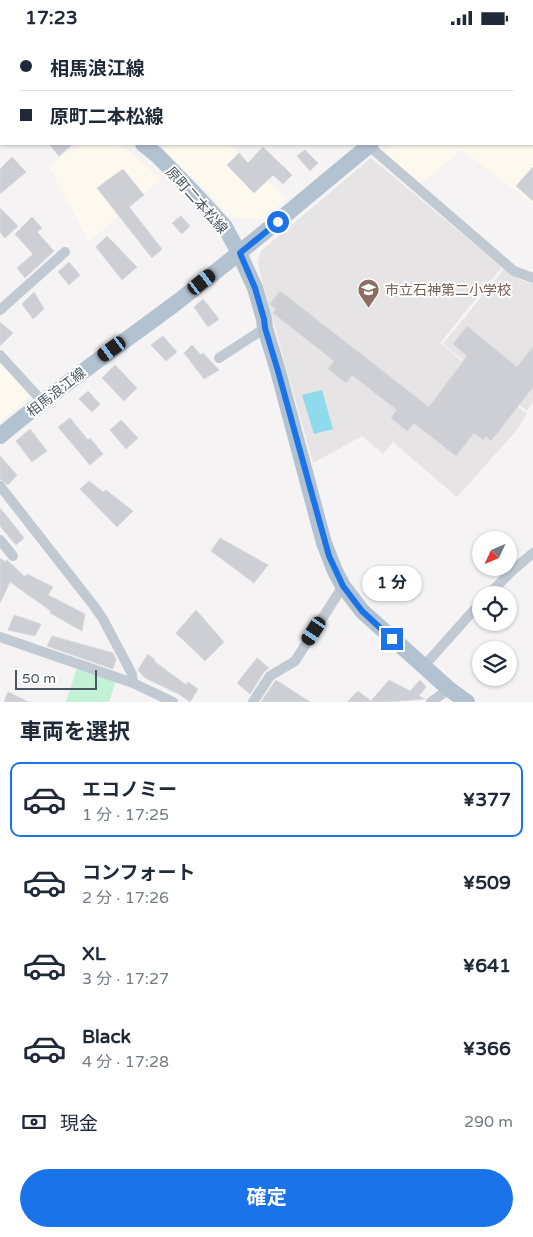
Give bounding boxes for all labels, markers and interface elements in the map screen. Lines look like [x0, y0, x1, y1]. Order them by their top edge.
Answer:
text: 17:23 [25, 7, 78, 29]
text: 相馬浪江線 [50, 58, 145, 80]
text: 原町二本松線 [50, 106, 164, 128]
street label: 原町二本松線 [162, 163, 231, 237]
route start [267, 211, 289, 233]
car [185, 267, 218, 297]
school or university icon: 市立石神第二小学校 [357, 278, 381, 309]
place label: 市立石神第二小学校 [385, 282, 511, 299]
car [95, 334, 128, 364]
street label: 相馬浪江線 [23, 364, 89, 421]
north arrow [472, 531, 518, 576]
map controls [472, 531, 517, 686]
callout: 1 分 [362, 567, 422, 601]
text: 1 分 [377, 573, 407, 593]
button: locate [472, 586, 517, 631]
car [299, 614, 328, 648]
route end [381, 628, 403, 650]
button: layers [472, 641, 517, 686]
scale bar [15, 667, 98, 690]
text: 50 m [22, 670, 56, 687]
text: 車両を選択 [20, 719, 130, 745]
icon: car [22, 777, 67, 822]
text: エコノミー [82, 779, 177, 801]
text: ¥377 [463, 789, 511, 811]
text: 1 分 · 17:25 [82, 805, 169, 825]
icon: car [22, 860, 67, 905]
text: コンフォート [82, 862, 195, 884]
text: ¥509 [463, 872, 511, 894]
text: 2 分 · 17:26 [82, 888, 169, 908]
icon: car [22, 943, 67, 988]
text: XL [82, 943, 106, 965]
text: ¥641 [463, 955, 511, 977]
text: 3 分 · 17:27 [82, 969, 169, 989]
icon: car [22, 1026, 67, 1071]
text: Black [82, 1026, 131, 1048]
text: ¥366 [463, 1038, 511, 1060]
text: 4 分 · 17:28 [82, 1052, 169, 1072]
icon: cash [20, 1108, 48, 1136]
text: 290 m [464, 1112, 513, 1132]
text: 現金 [60, 1113, 98, 1135]
button: 確定 [20, 1169, 513, 1227]

